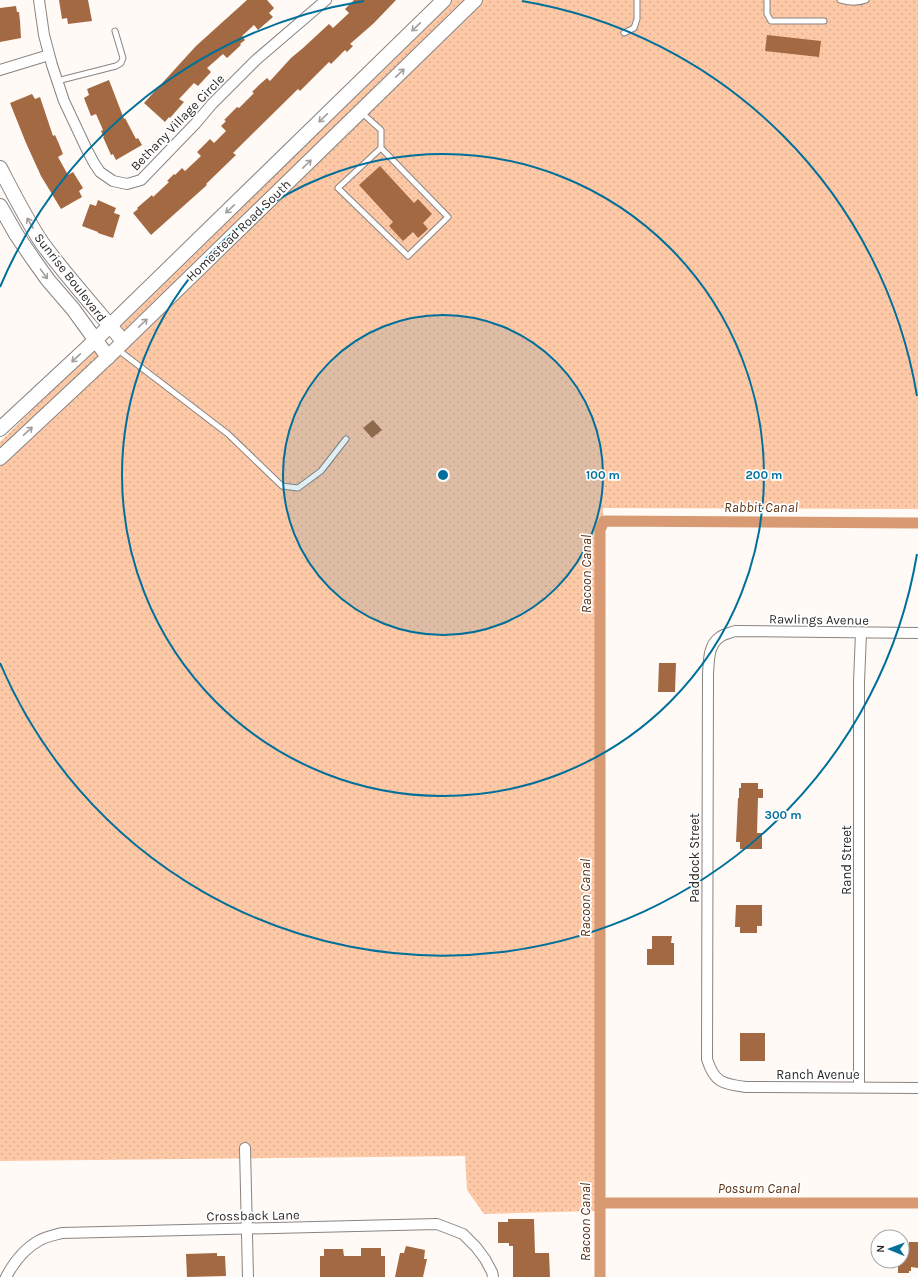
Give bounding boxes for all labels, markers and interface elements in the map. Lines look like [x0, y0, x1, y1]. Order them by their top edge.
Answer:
one-way arrow [411, 22, 421, 32]
one-way arrow [395, 68, 405, 78]
street label: Bethany Village Circle [128, 71, 227, 174]
one-way arrow [318, 113, 328, 123]
one-way arrow [302, 159, 312, 169]
street label: Homestead Road South [183, 176, 294, 284]
one-way arrow [225, 204, 235, 214]
one-way arrow [26, 218, 34, 229]
street label: Sunrise Boulevard [31, 230, 110, 325]
one-way arrow [40, 268, 48, 279]
one-way arrow [138, 318, 148, 327]
one-way arrow [71, 353, 81, 362]
one-way arrow [23, 426, 33, 436]
centre of rings [436, 468, 450, 482]
text: 100 m [586, 468, 620, 482]
text: 200 m [746, 468, 782, 482]
water label: Rabbit Canal [724, 499, 798, 516]
water label: Racoon Canal [578, 534, 595, 613]
street label: Rawlings Avenue [769, 611, 869, 628]
text: 300 m [764, 808, 802, 822]
street label: Paddock Street [687, 813, 702, 903]
street label: Rand Street [839, 825, 854, 895]
water label: Racoon Canal [577, 858, 594, 937]
street label: Ranch Avenue [776, 1067, 860, 1082]
water label: Possum Canal [718, 1180, 801, 1197]
water label: Racoon Canal [577, 1182, 594, 1261]
street label: Crossback Lane [206, 1207, 300, 1224]
north arrow [870, 1229, 910, 1269]
text: N [874, 1245, 887, 1253]

